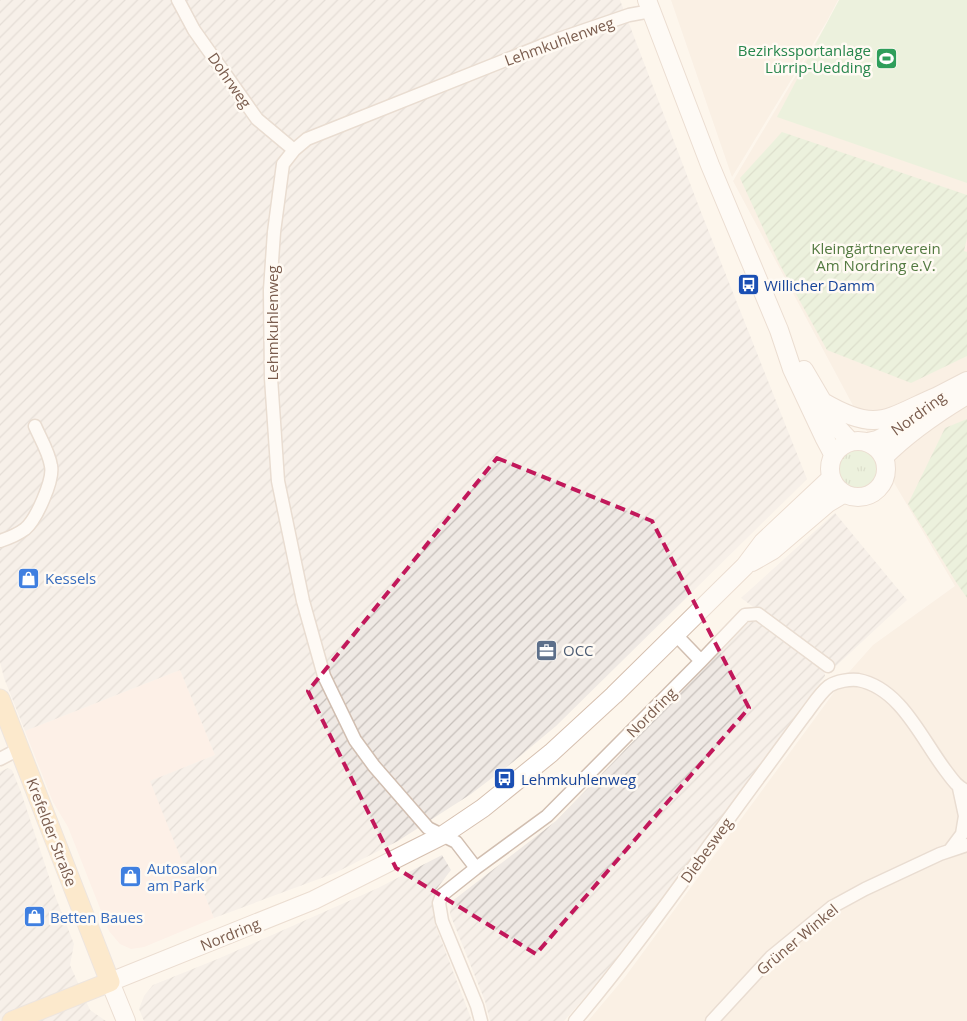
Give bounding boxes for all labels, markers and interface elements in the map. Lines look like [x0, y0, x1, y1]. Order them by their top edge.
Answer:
street label: Lehmkuhlenweg [501, 12, 617, 70]
place label: Bezirkssportanlage Lürrip-Uedding [738, 40, 871, 77]
sports icon: Bezirkssportanlage Lürrip-Uedding [875, 47, 899, 71]
street label: Dohrweg [204, 48, 256, 112]
park label: Kleingärtnerverein Am Nordring e.V. [811, 238, 941, 275]
street label: Lehmkuhlenweg [262, 265, 282, 381]
bus stop icon: Willicher Damm [736, 273, 760, 297]
place label: Willicher Damm [764, 275, 875, 295]
street label: Nordring [887, 386, 949, 440]
shop icon: Kessels [17, 566, 41, 590]
place label: Kessels [45, 568, 96, 588]
office icon: OCC [535, 638, 559, 662]
place label: OCC [563, 640, 594, 660]
street label: Nordring [622, 683, 680, 741]
bus stop icon: Lehmkuhlenweg [493, 767, 517, 791]
place label: Lehmkuhlenweg [521, 769, 636, 789]
street label: Krefelder Straße [22, 775, 82, 889]
street label: Diebesweg [676, 813, 736, 887]
place label: Autosalon am Park [147, 858, 218, 895]
shop icon: Autosalon am Park [119, 865, 143, 889]
street label: Grüner Winkel [752, 899, 842, 979]
shop icon: Betten Baues [22, 905, 46, 929]
place label: Betten Baues [50, 907, 143, 927]
street label: Nordring [197, 913, 263, 955]

